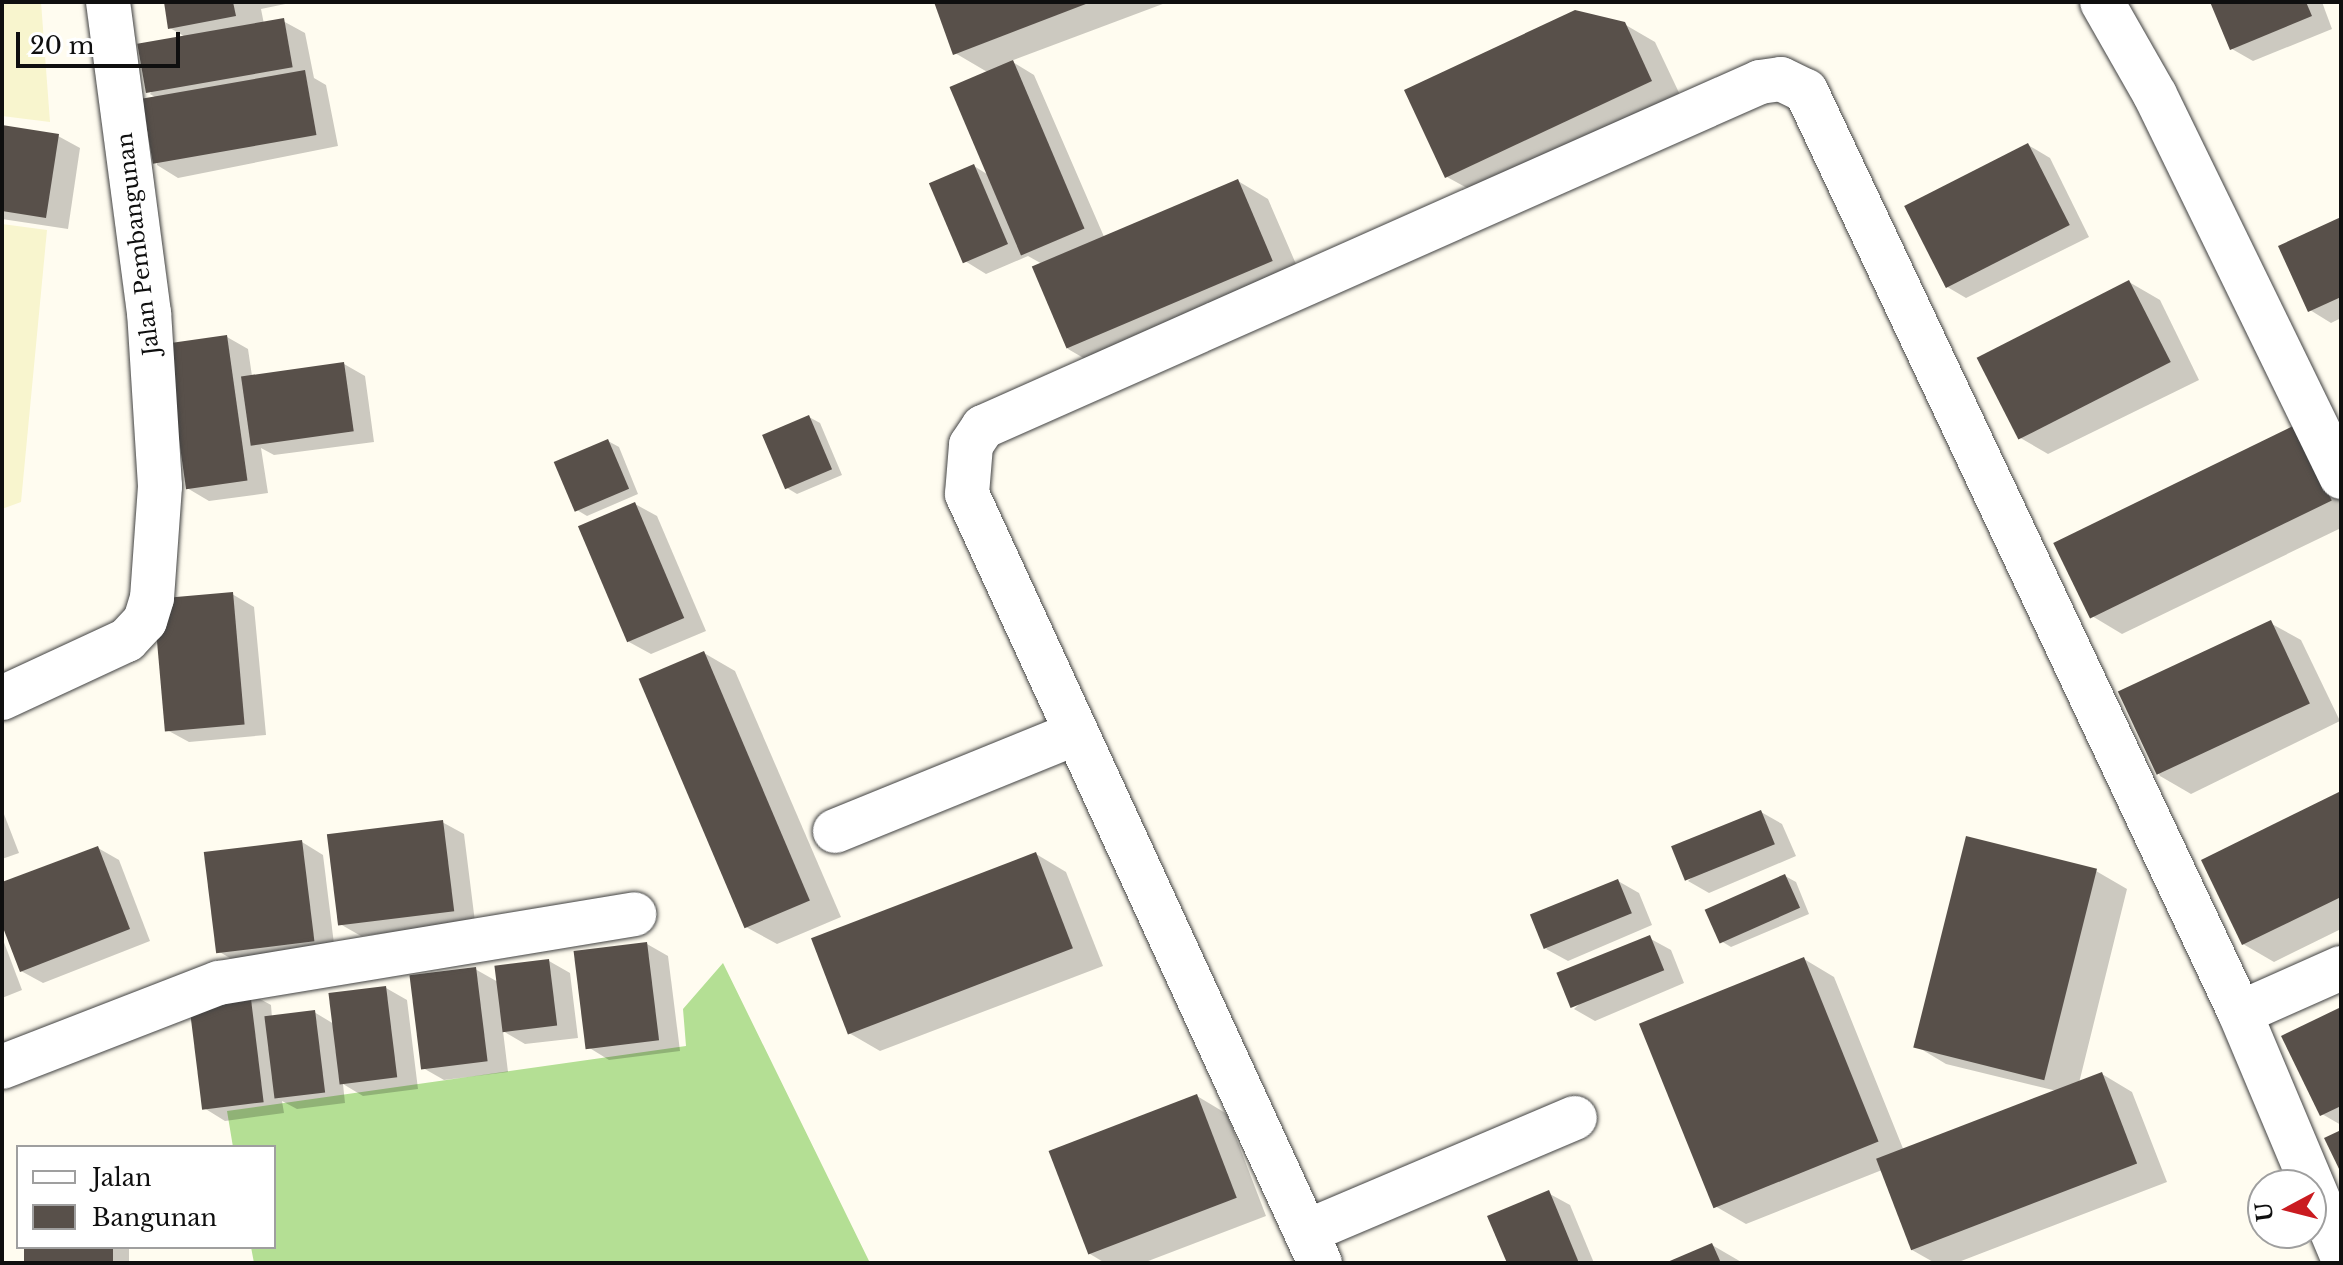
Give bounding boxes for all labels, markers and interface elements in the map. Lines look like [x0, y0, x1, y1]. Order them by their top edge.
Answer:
scale bar [20, 16, 184, 66]
text: 20 m [30, 31, 95, 60]
street label: Jalan Pembangunan [111, 131, 165, 357]
legend [16, 1145, 276, 1249]
text: Jalan [92, 1163, 152, 1192]
north arrow [2247, 1169, 2327, 1249]
text: U [2250, 1200, 2279, 1223]
text: Bangunan [92, 1203, 217, 1232]

